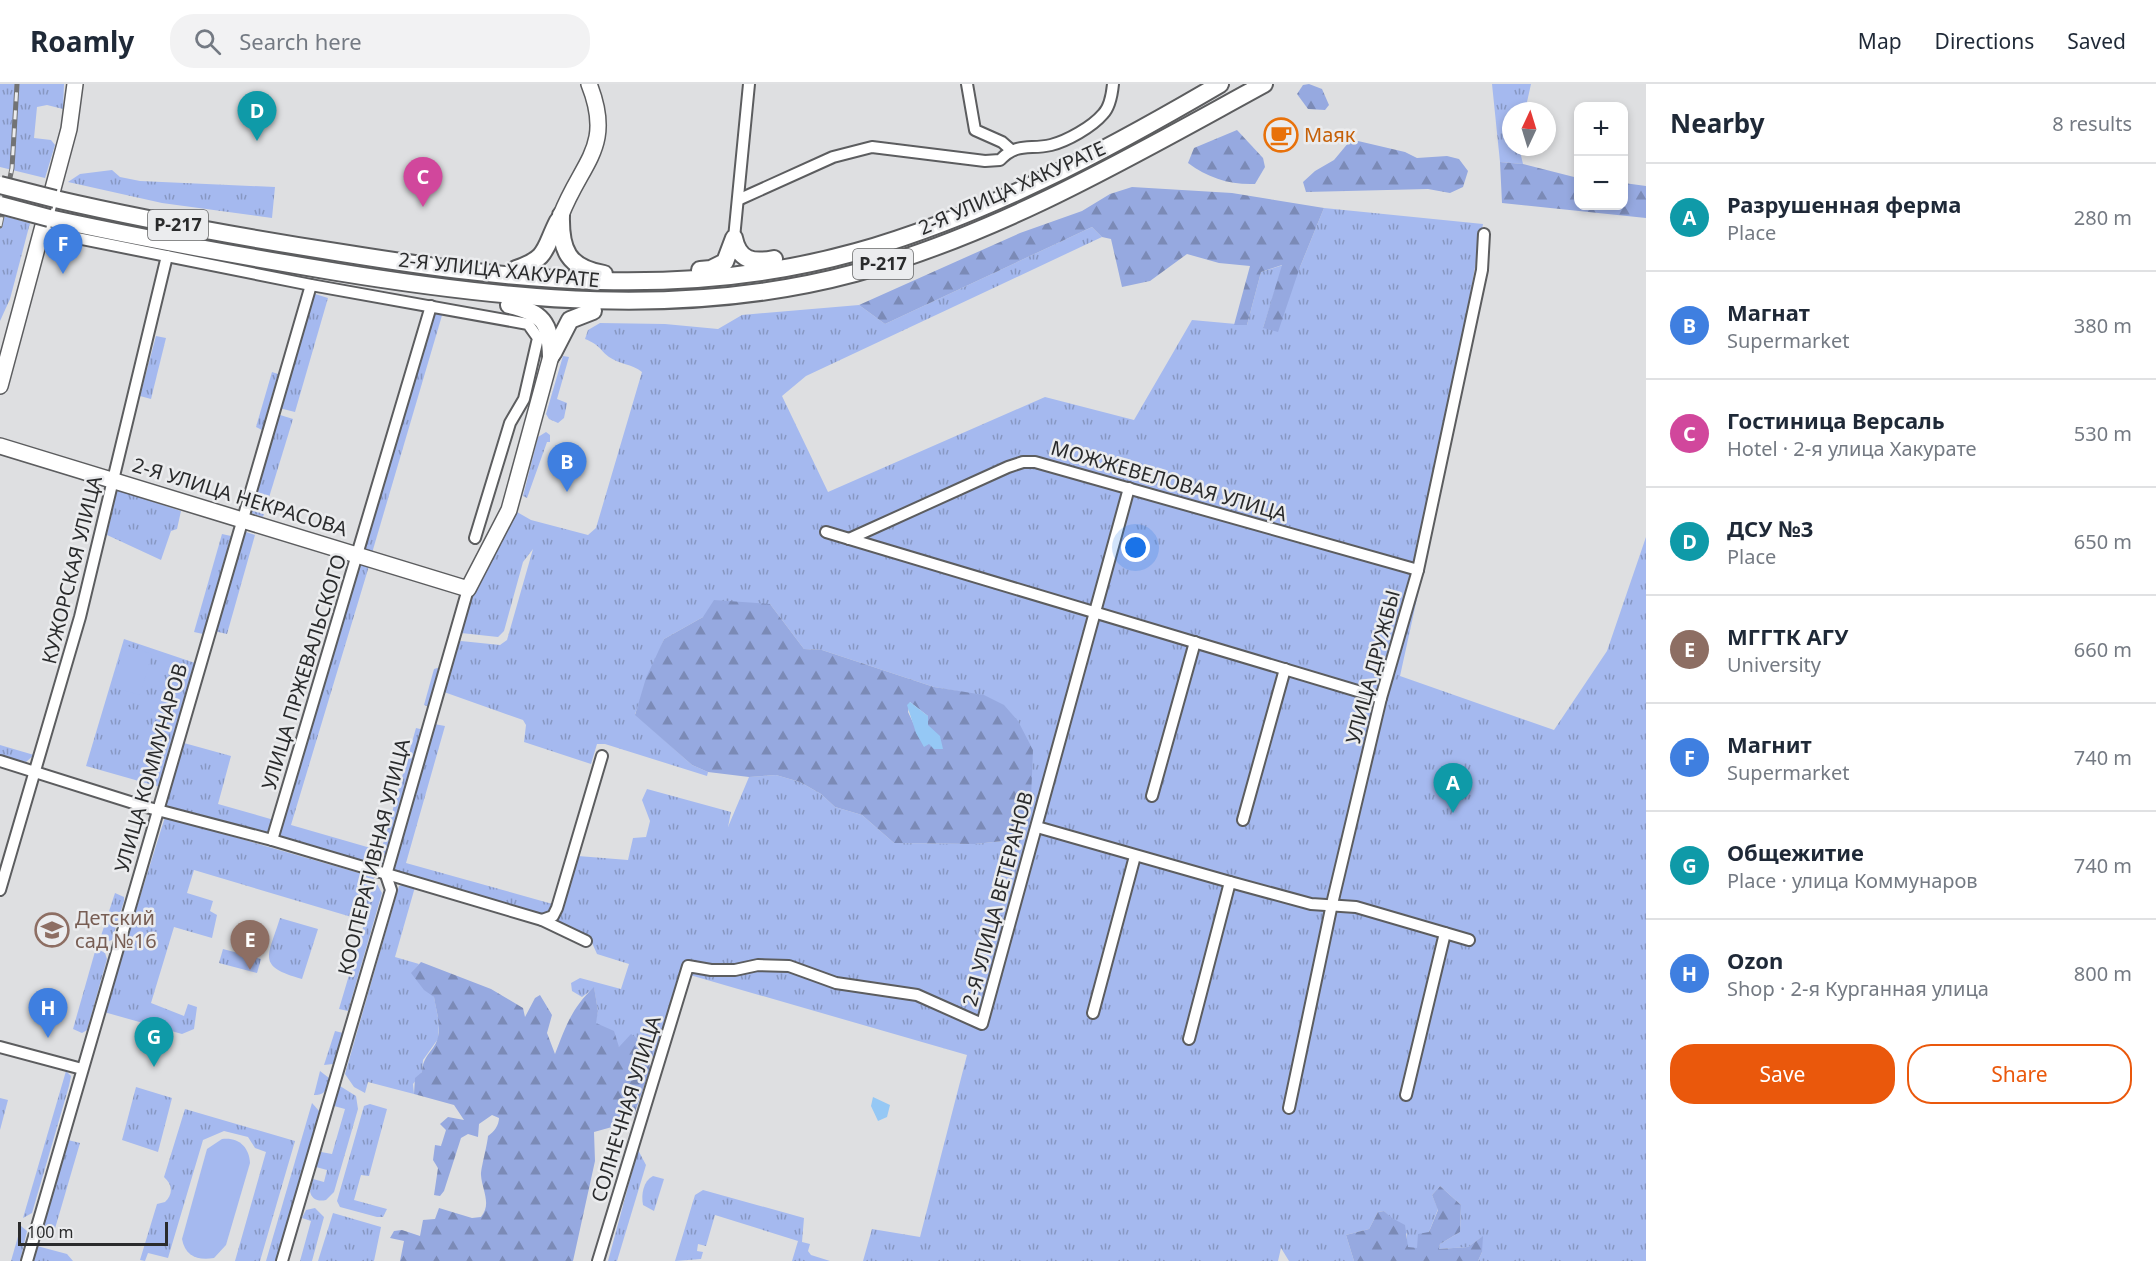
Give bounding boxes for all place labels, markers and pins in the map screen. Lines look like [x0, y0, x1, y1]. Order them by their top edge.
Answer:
pin: D [238, 92, 276, 141]
cafe icon: Маяк [1263, 117, 1299, 153]
place label: Маяк [1304, 121, 1356, 148]
pin: C [404, 158, 442, 207]
pin: F [44, 224, 82, 274]
pin: B [548, 442, 586, 492]
pin: A [1434, 764, 1472, 813]
place label: Детский сад №16 [75, 904, 157, 954]
school or university icon: Детский сад №16 [34, 912, 70, 948]
pin: E [230, 920, 270, 970]
pin: H [28, 988, 68, 1038]
pin: G [134, 1018, 174, 1067]

